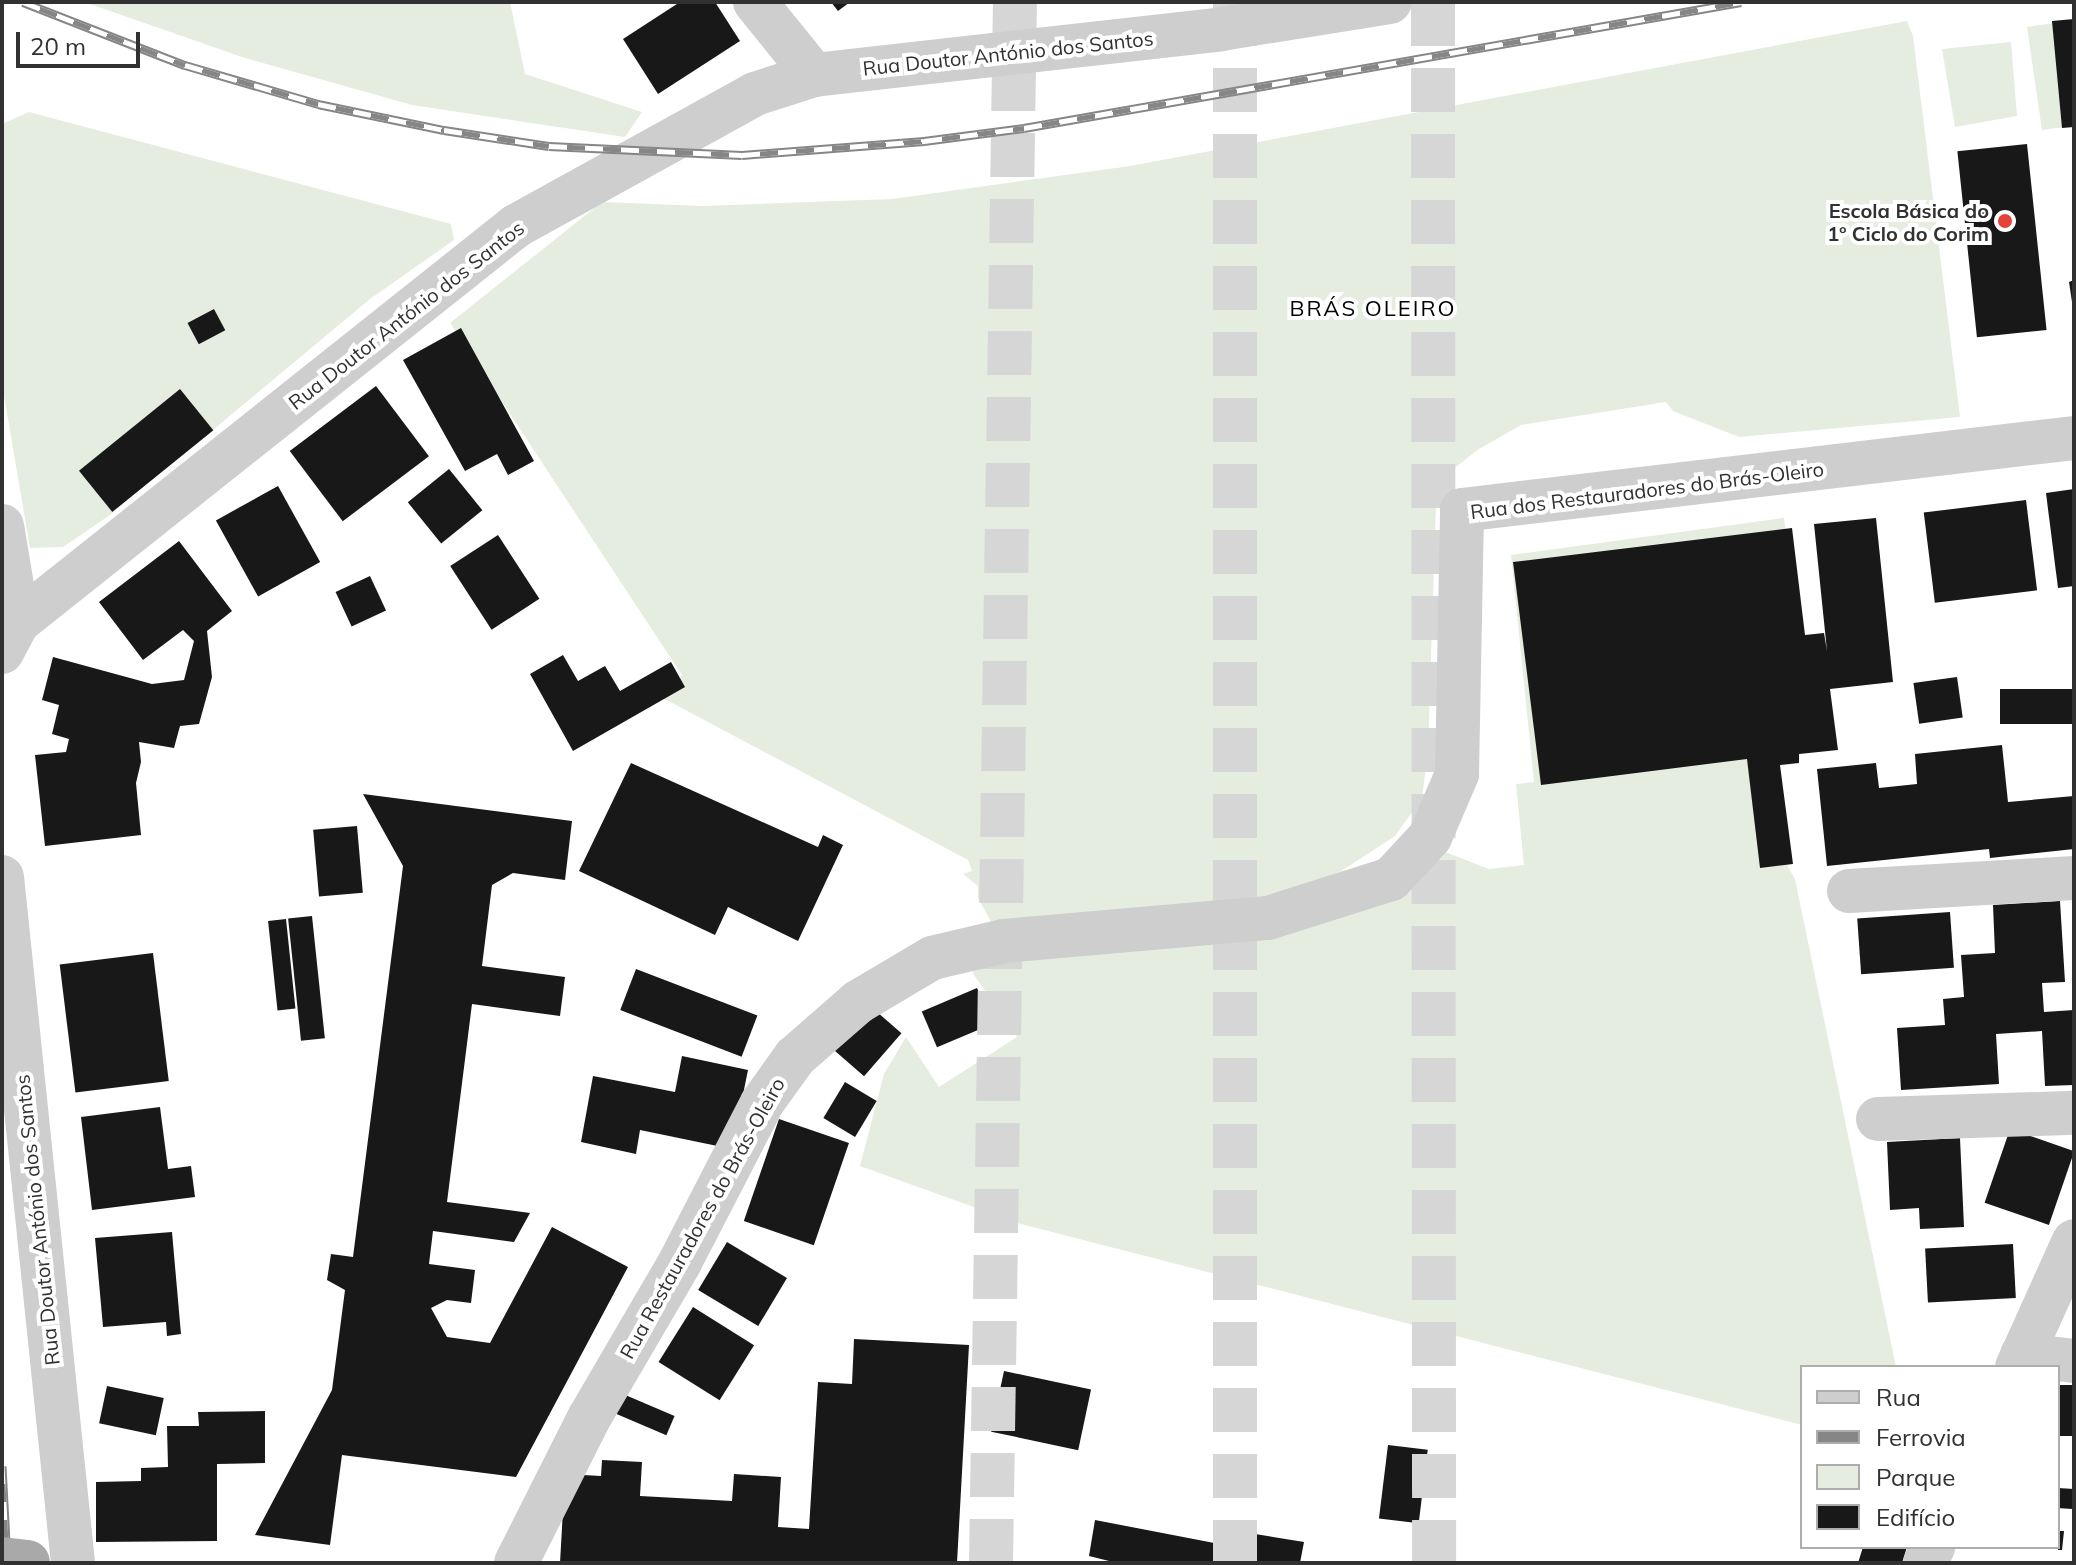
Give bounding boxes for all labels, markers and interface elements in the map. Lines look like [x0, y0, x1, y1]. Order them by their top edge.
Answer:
scale bar [20, 16, 144, 66]
street label: Rua Doutor António dos Santos [861, 26, 1155, 80]
text: 20 m [30, 31, 86, 61]
place label: Escola Básica do 1º Ciclo do Corim [1827, 198, 1989, 245]
marker: Escola Básica do 1º Ciclo do Corim [1996, 212, 2014, 230]
street label: Rua Doutor António dos Santos [284, 216, 528, 414]
district label: BRÁS OLEIRO [1289, 296, 1457, 322]
street label: Rua dos Restauradores do Brás-Oleiro [1469, 456, 1825, 524]
street label: Rua Doutor António dos Santos [10, 1073, 64, 1367]
street label: Rua Restauradores do Brás-Oleiro [615, 1073, 789, 1363]
legend [1800, 1365, 2060, 1549]
text: Rua [1876, 1382, 1921, 1412]
text: Ferrovia [1876, 1422, 1966, 1452]
text: Parque [1876, 1462, 1955, 1492]
text: Edifício [1876, 1502, 1955, 1532]

